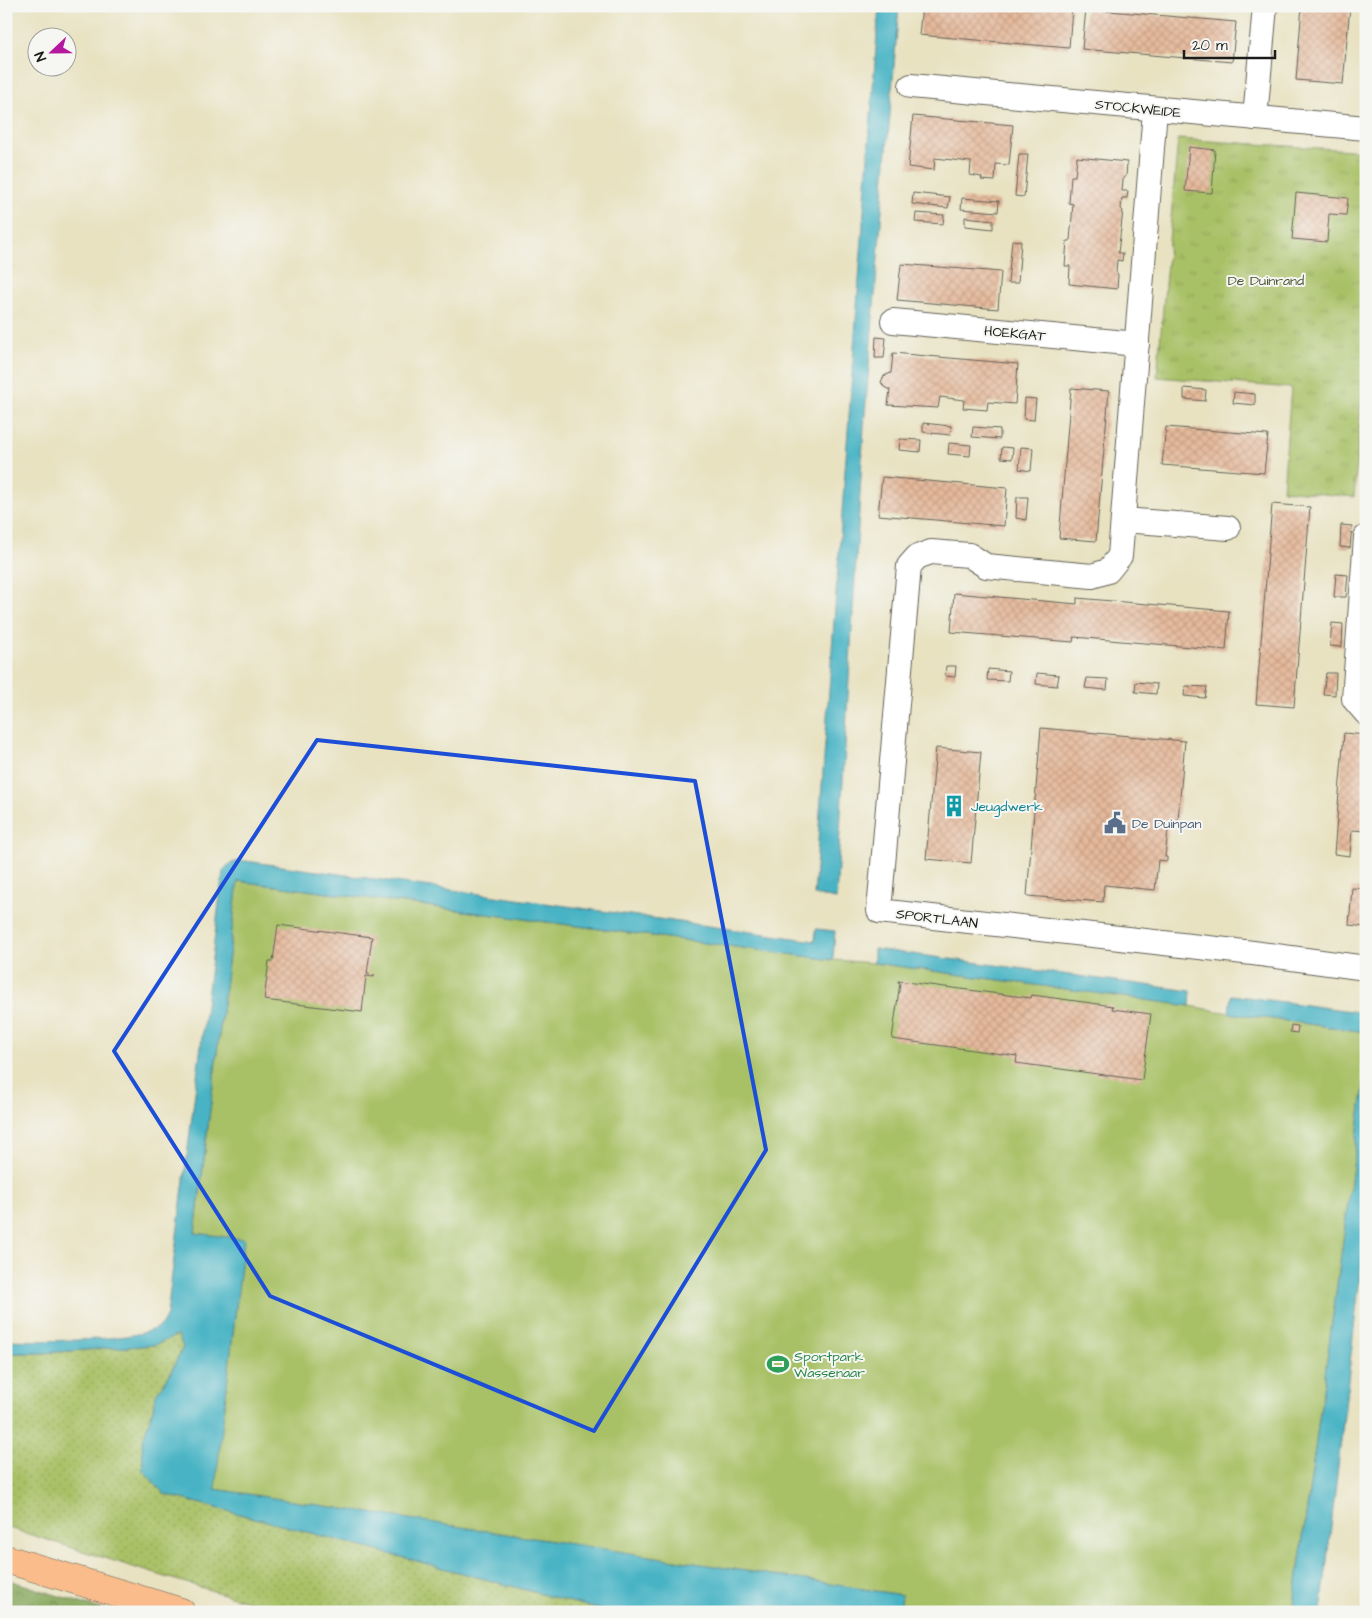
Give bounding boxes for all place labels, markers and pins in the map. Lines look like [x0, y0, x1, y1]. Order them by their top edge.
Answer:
building icon: Jeugdwerk [941, 793, 967, 819]
place label: Jeugdwerk [971, 797, 1043, 817]
public building icon: De Duinpan [1102, 810, 1128, 836]
place label: De Duinpan [1132, 814, 1201, 834]
place label: Sportpark Wassenaar [794, 1347, 865, 1383]
sports icon: Sportpark Wassenaar [765, 1351, 791, 1377]

